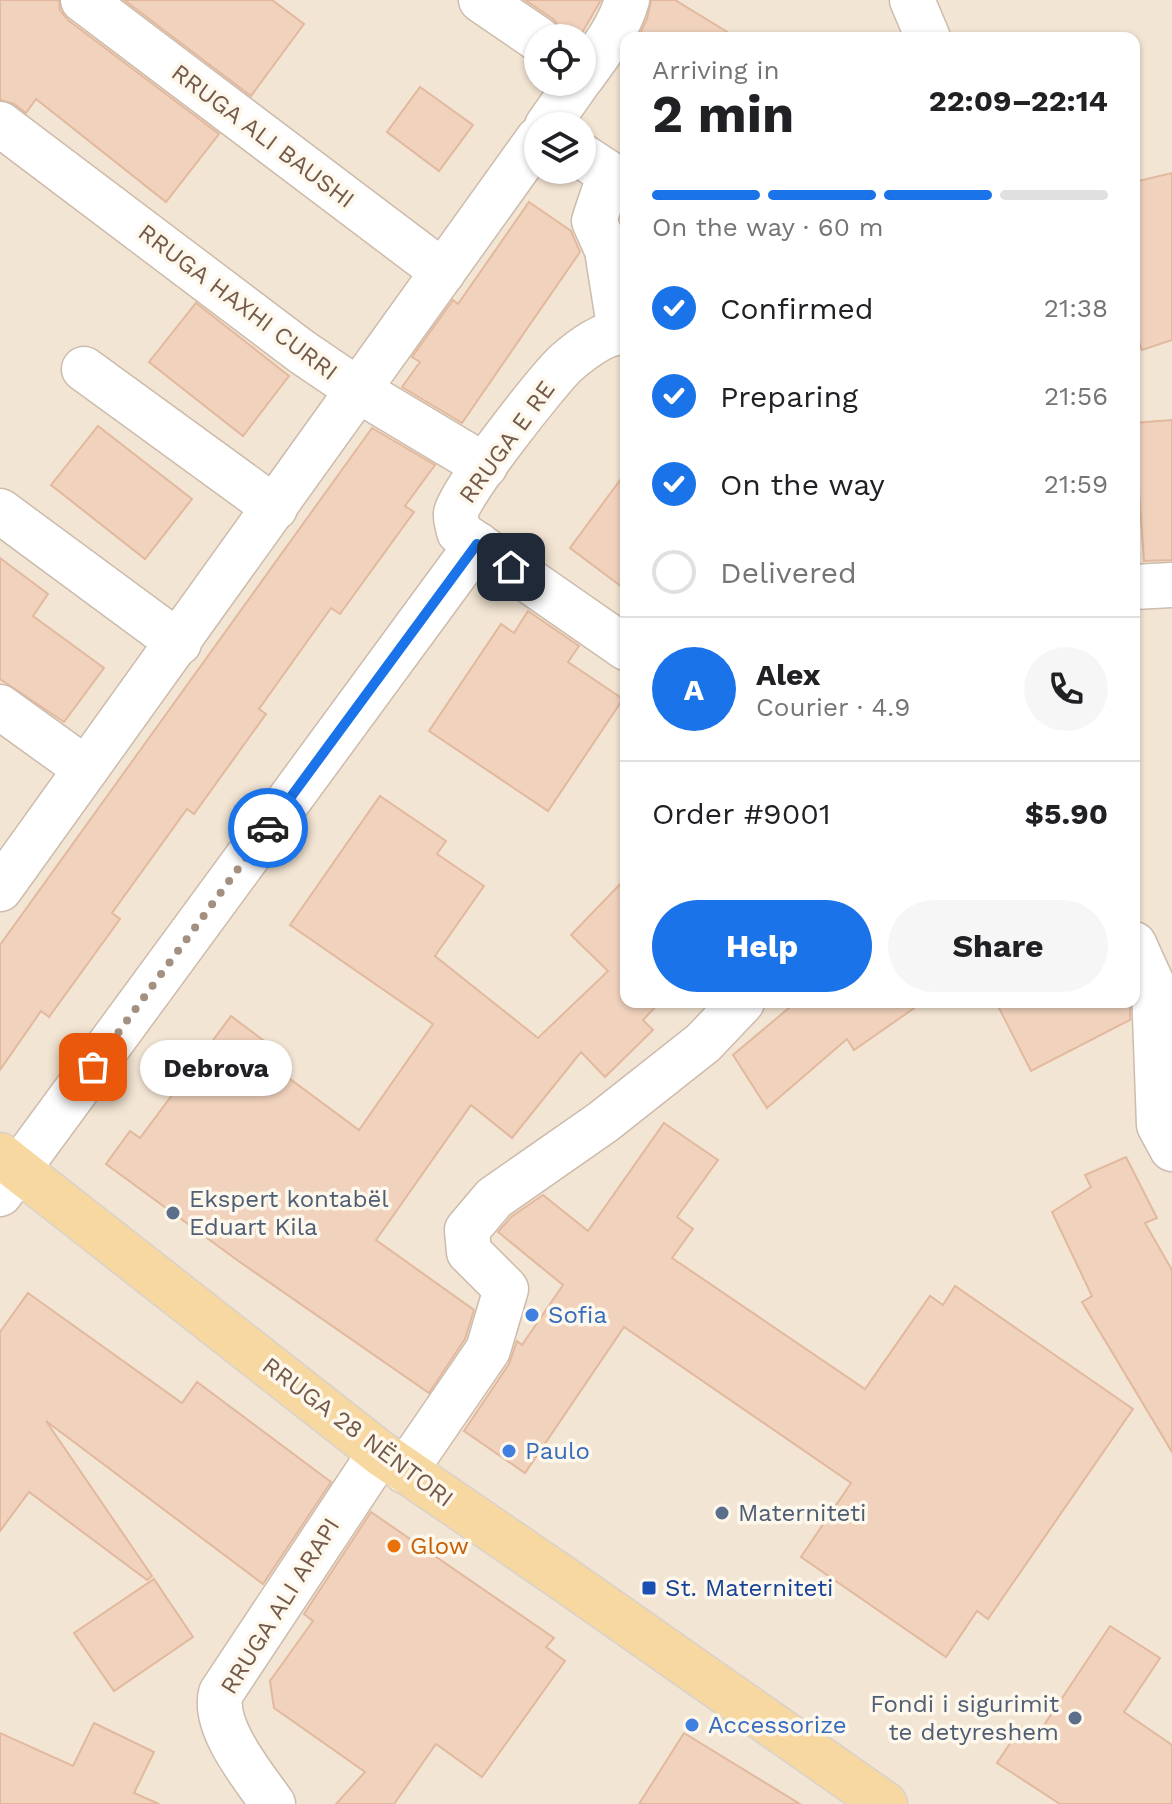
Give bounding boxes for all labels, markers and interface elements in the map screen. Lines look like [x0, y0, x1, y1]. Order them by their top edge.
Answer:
map controls [524, 24, 596, 184]
button: locate [524, 24, 596, 96]
text: Arriving in [652, 55, 780, 85]
street label: RRUGA ALI BAUSHI [166, 58, 360, 214]
text: 22:09–22:14 [929, 83, 1108, 118]
text: 2 min [652, 84, 794, 145]
button: layers [524, 112, 596, 184]
text: On the way · 60 m [652, 212, 883, 242]
street label: RRUGA HAXHI CURRI [133, 218, 343, 386]
icon: check [652, 286, 696, 330]
text: Confirmed [720, 291, 874, 326]
text: 21:38 [1044, 293, 1108, 323]
icon: check [652, 374, 696, 418]
street label: RRUGA E RE [453, 375, 561, 509]
text: Preparing [720, 379, 858, 414]
text: 21:56 [1044, 381, 1108, 411]
icon: check [652, 462, 696, 506]
text: On the way [720, 467, 885, 502]
text: 21:59 [1044, 469, 1108, 499]
pin [477, 533, 545, 601]
icon: home [489, 545, 533, 589]
text: Delivered [720, 555, 857, 590]
button: phone [1024, 647, 1108, 731]
text: Alex [756, 657, 820, 692]
text: A [684, 672, 704, 707]
text: Courier · 4.9 [756, 692, 910, 722]
courier [228, 788, 308, 868]
text: Order #9001 [652, 796, 831, 831]
text: $5.90 [1025, 796, 1108, 831]
icon: car [246, 806, 290, 850]
button: Help [652, 900, 872, 992]
button: Share [888, 900, 1108, 992]
pin [59, 1033, 127, 1101]
callout: Debrova [141, 1039, 293, 1095]
icon: bag [71, 1045, 115, 1089]
text: Debrova [163, 1053, 269, 1083]
place label: Ekspert kontabël Eduart Kila [189, 1185, 389, 1241]
marker: Ekspert kontabël Eduart Kila [164, 1204, 182, 1222]
place label: Sofia [548, 1301, 607, 1329]
marker: Sofia [523, 1306, 541, 1324]
street label: RRUGA 28 NËNTORI [257, 1351, 459, 1513]
place label: Paulo [525, 1437, 590, 1465]
marker: Paulo [500, 1442, 518, 1460]
place label: Materniteti [738, 1499, 866, 1527]
marker: Materniteti [713, 1504, 731, 1522]
street label: RRUGA ALI ARAPI [215, 1513, 345, 1699]
place label: Glow [410, 1532, 469, 1560]
marker: Glow [385, 1537, 403, 1555]
place label: St. Materniteti [665, 1574, 833, 1602]
marker: St. Materniteti [640, 1579, 658, 1597]
place label: Fondi i sigurimit te detyreshem [870, 1690, 1059, 1746]
marker: Fondi i sigurimit te detyreshem [1066, 1709, 1084, 1727]
place label: Accessorize [708, 1711, 847, 1739]
marker: Accessorize [683, 1716, 701, 1734]

